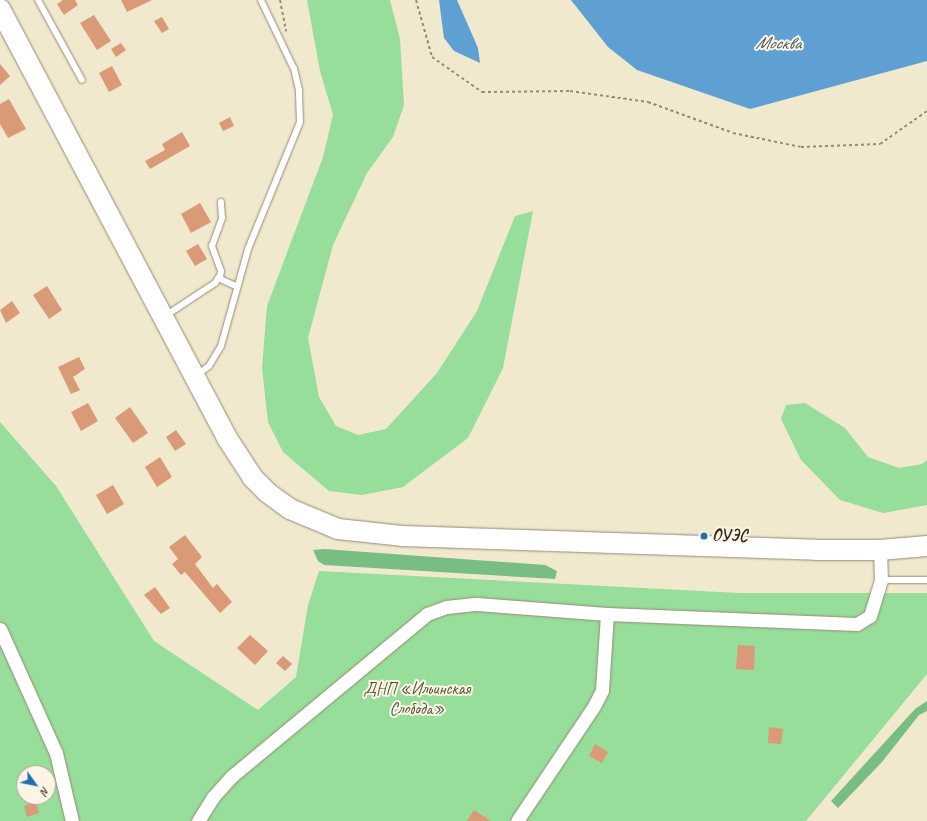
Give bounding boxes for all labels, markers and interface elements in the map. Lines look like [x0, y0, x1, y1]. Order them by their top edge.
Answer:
water label: Москва [755, 32, 801, 54]
place label: ОУЭС [712, 526, 747, 546]
marker: ОУЭС [699, 531, 709, 541]
park label: ДНП «Ильинская Слобода» [364, 679, 470, 719]
north arrow [16, 765, 56, 805]
text: N [37, 784, 53, 798]

